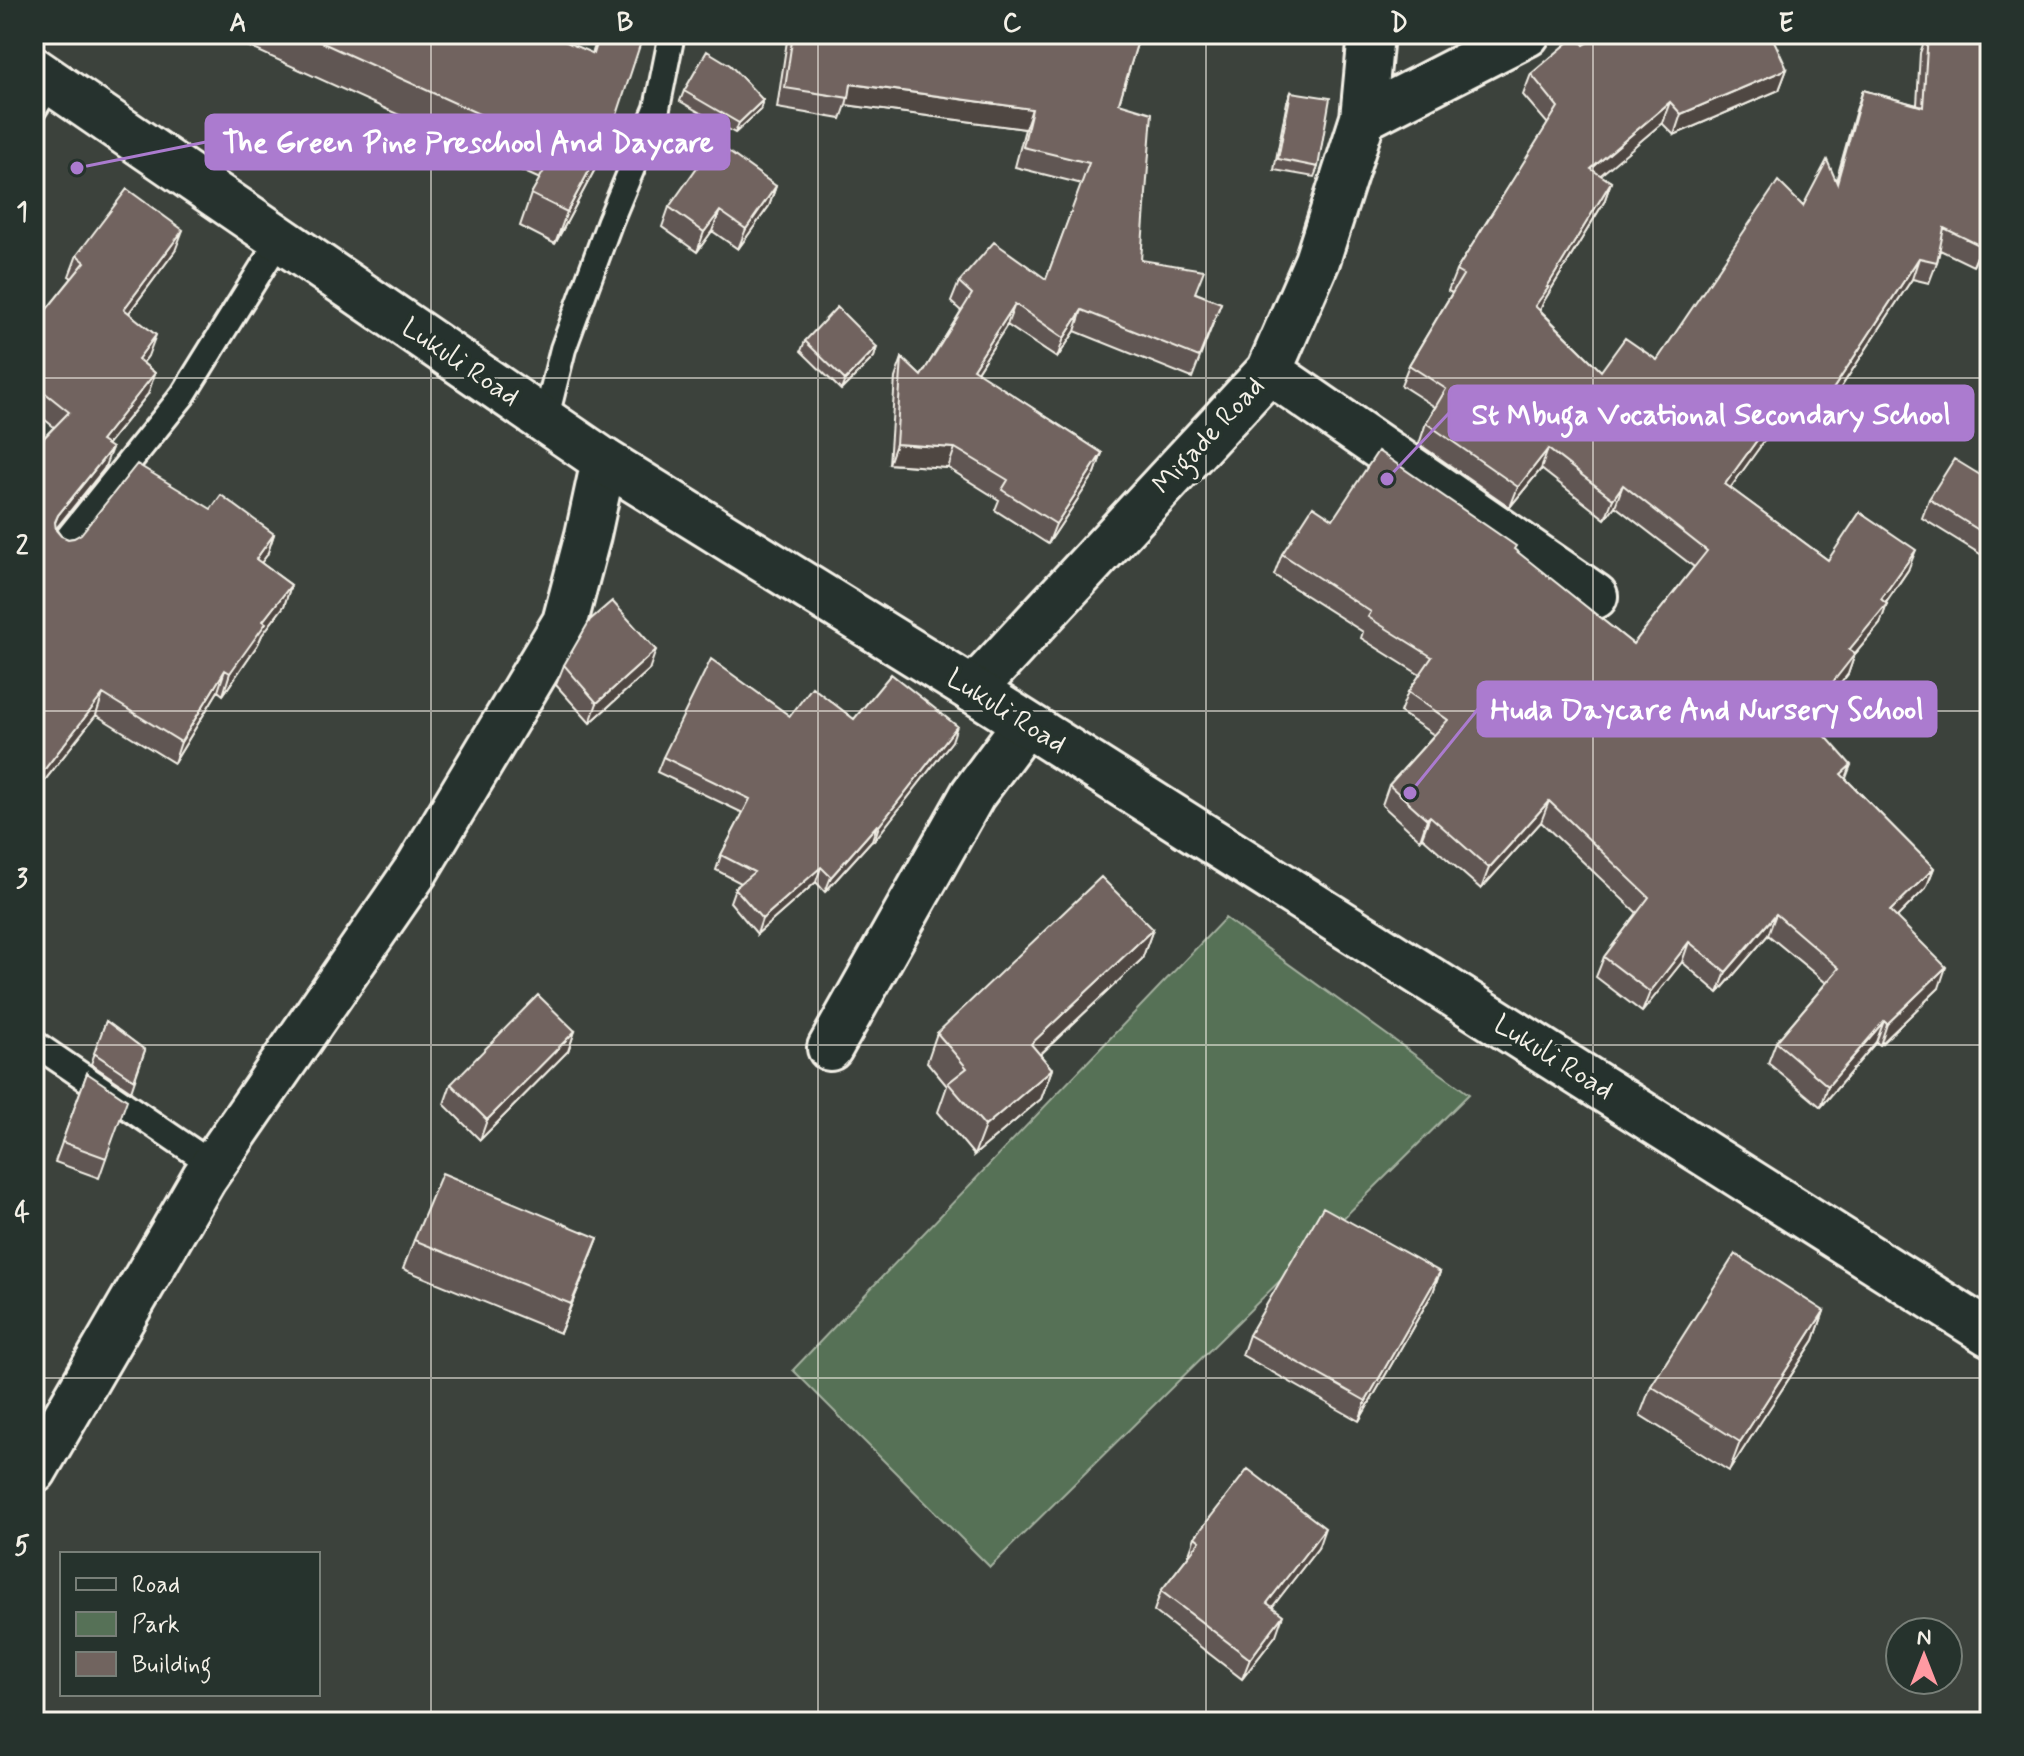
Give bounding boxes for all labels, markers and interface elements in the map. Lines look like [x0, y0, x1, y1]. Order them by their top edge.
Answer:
text: A [229, 7, 247, 41]
text: B [617, 7, 633, 41]
text: C [1003, 7, 1022, 41]
text: D [1390, 7, 1408, 41]
text: E [1778, 7, 1794, 41]
callout: The Green Pine Preschool And Daycare [206, 115, 729, 169]
text: The Green Pine Preschool And Daycare [222, 124, 714, 163]
text: 1 [16, 196, 28, 230]
street label: Lukuli Road [394, 310, 526, 416]
street label: Migade Road [1145, 369, 1276, 505]
callout: St Mbuga Vocational Secondary School [1449, 386, 1973, 440]
text: St Mbuga Vocational Secondary School [1471, 396, 1951, 439]
text: 2 [16, 530, 29, 564]
street label: Lukuli Road [939, 661, 1073, 763]
callout: Huda Daycare And Nursery School [1478, 682, 1936, 736]
text: Huda Daycare And Nursery School [1490, 691, 1924, 730]
text: 3 [16, 863, 28, 897]
street label: Lukuli Road [1486, 1007, 1620, 1109]
text: 4 [14, 1197, 30, 1231]
text: 5 [14, 1530, 30, 1564]
legend [60, 1552, 320, 1696]
text: Road [132, 1570, 180, 1601]
text: Park [132, 1610, 180, 1641]
north arrow [1884, 1616, 1964, 1696]
text: N [1917, 1624, 1931, 1652]
text: Building [132, 1650, 212, 1684]

